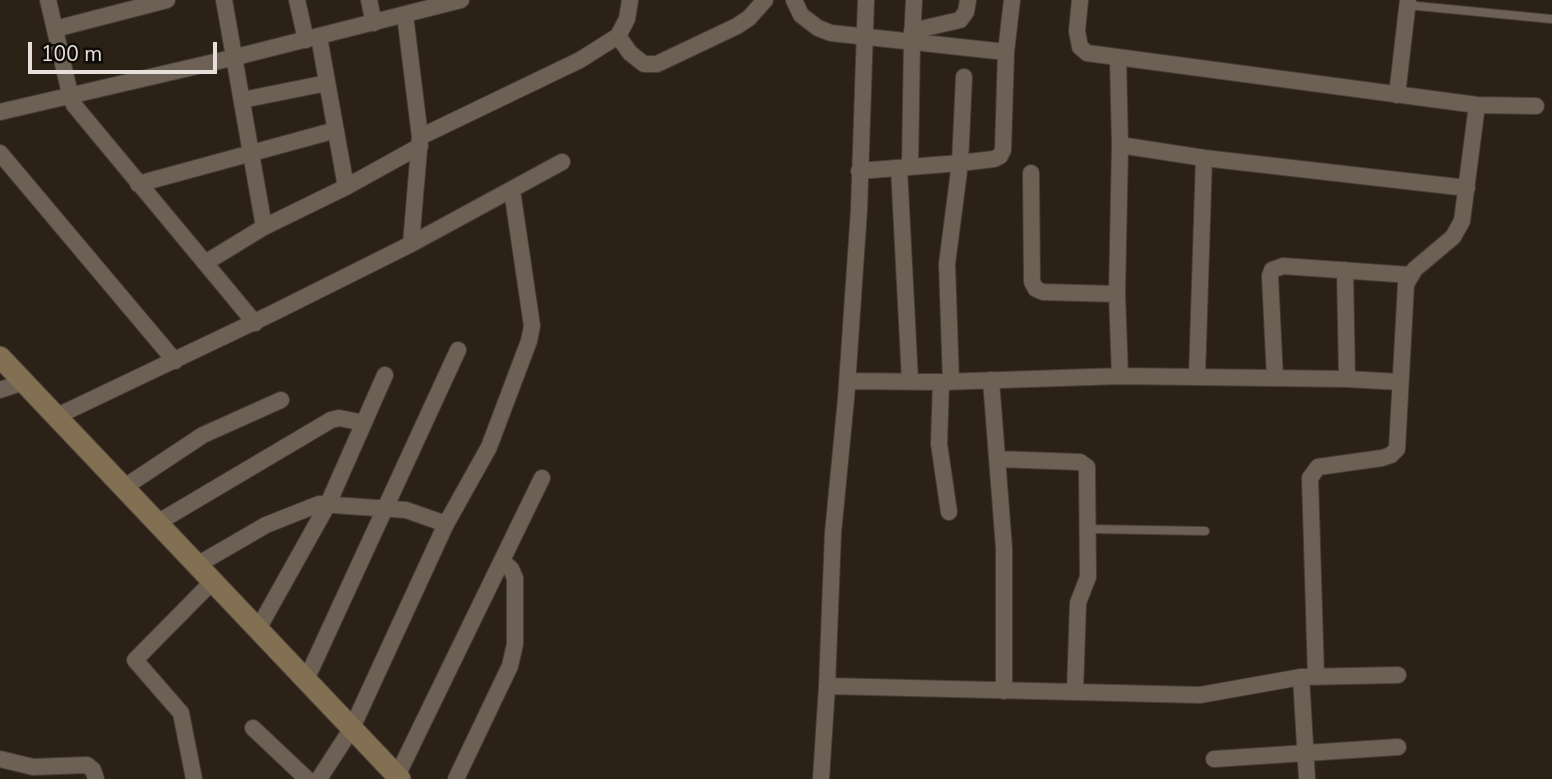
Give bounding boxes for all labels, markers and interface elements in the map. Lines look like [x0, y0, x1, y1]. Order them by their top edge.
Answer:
scale bar [32, 28, 220, 72]
text: 100 m [41, 40, 102, 68]

